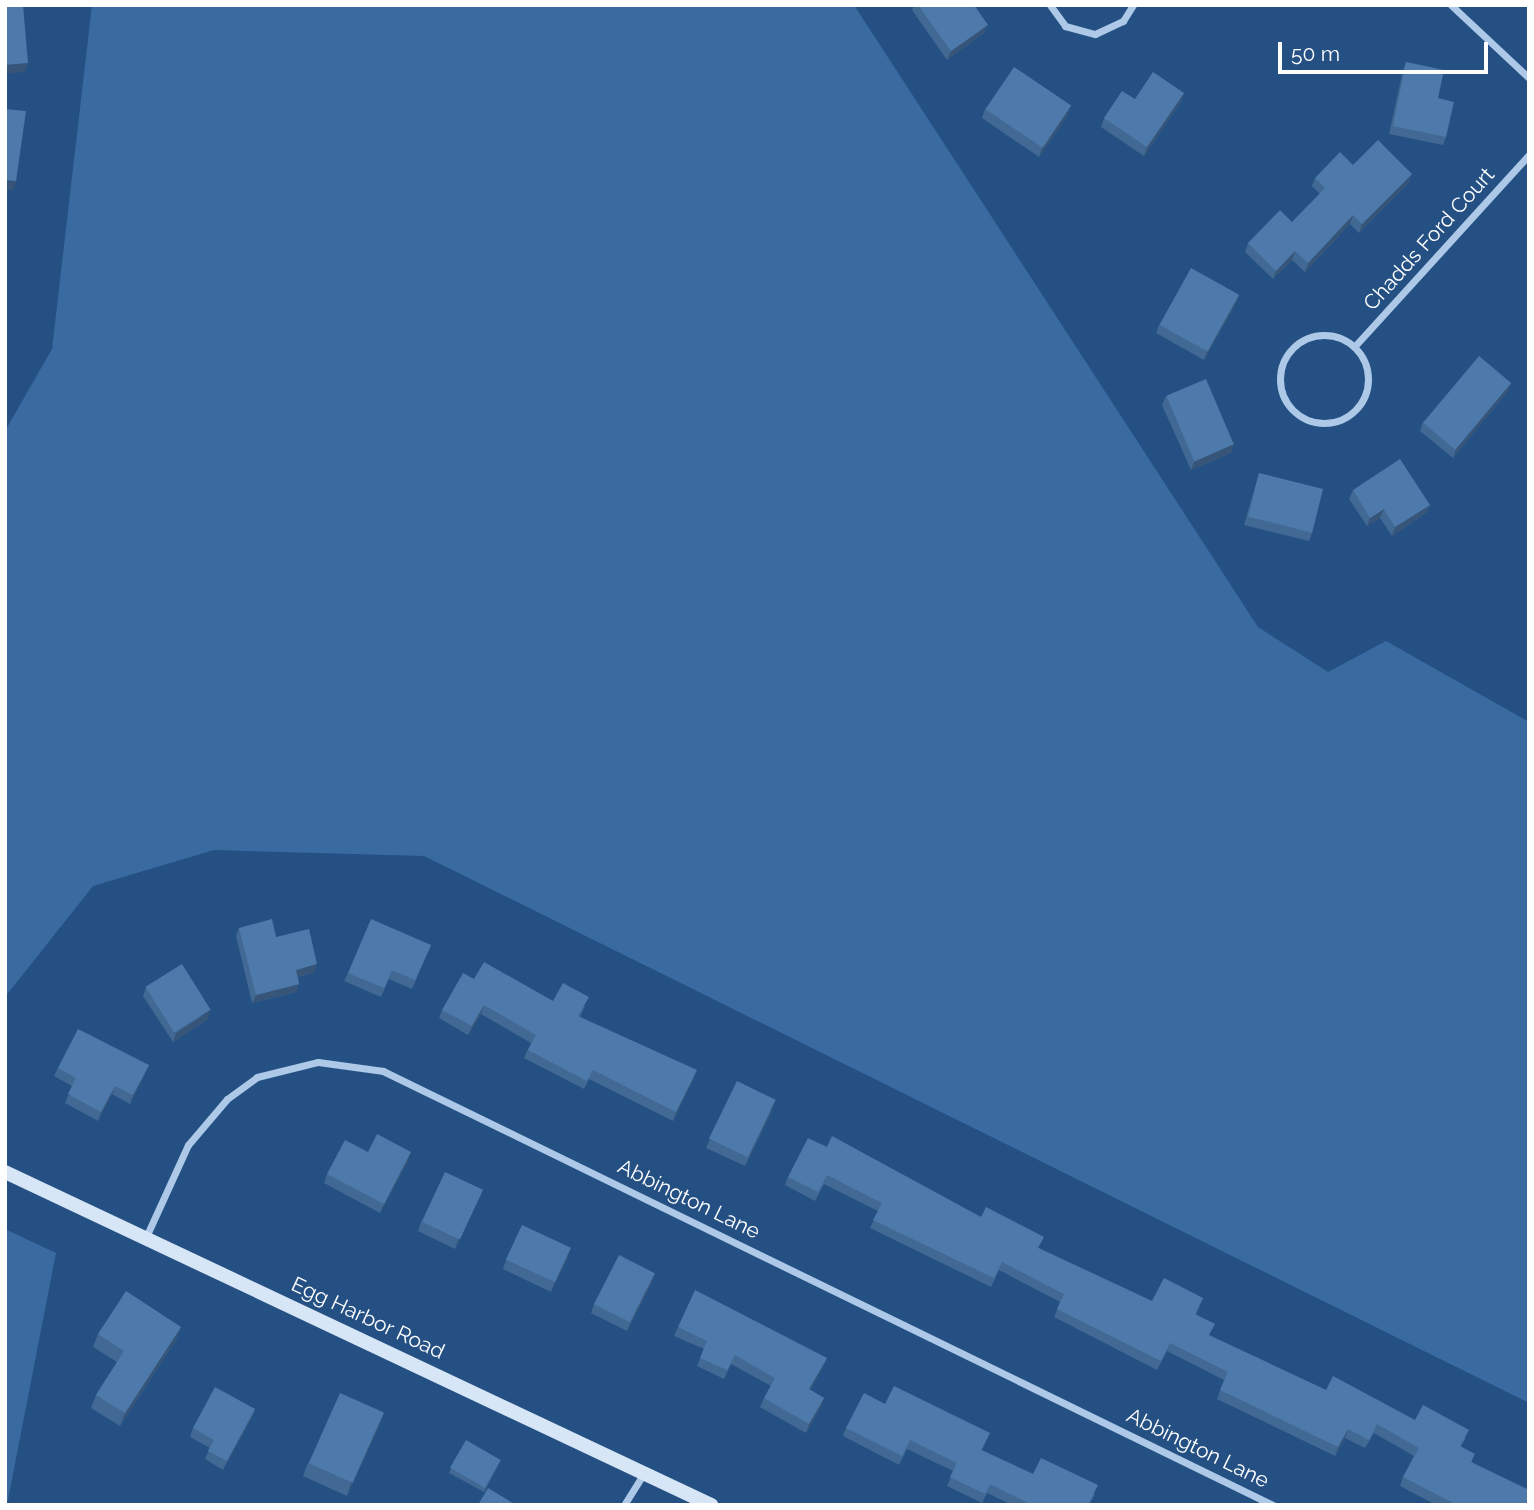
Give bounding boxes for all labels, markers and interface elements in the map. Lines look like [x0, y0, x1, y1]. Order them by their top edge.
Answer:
scale bar [1282, 28, 1492, 72]
text: 50 m [1291, 41, 1340, 66]
street label: Chadds Ford Court [1358, 163, 1500, 315]
street label: Abbington Lane [614, 1154, 764, 1244]
street label: Egg Harbor Road [287, 1271, 449, 1365]
street label: Abbington Lane [1123, 1403, 1273, 1493]

